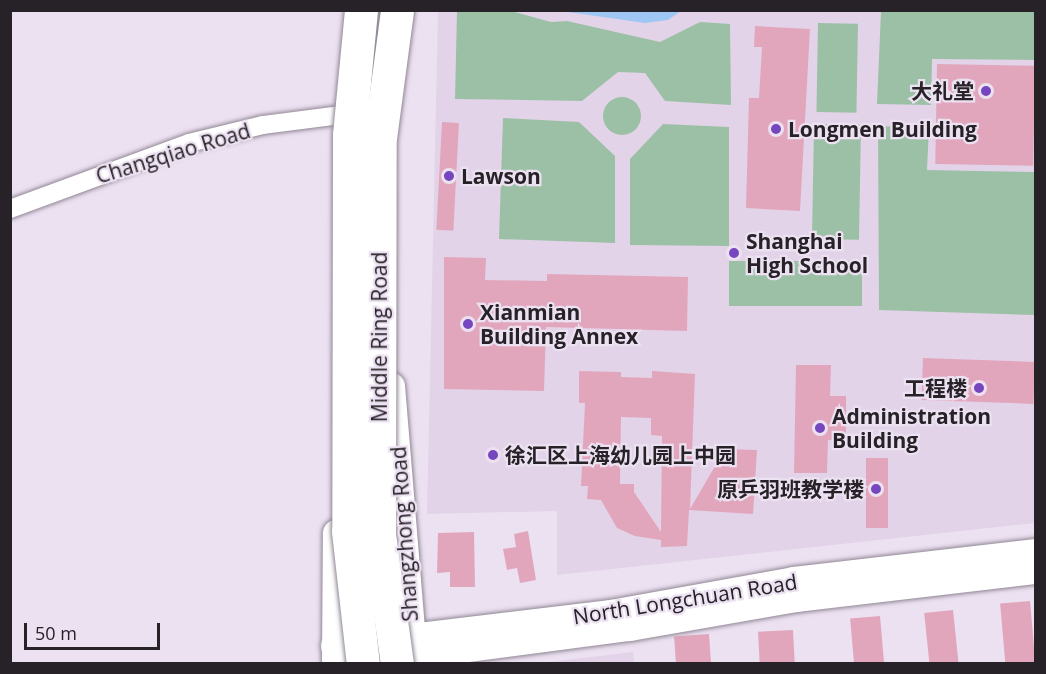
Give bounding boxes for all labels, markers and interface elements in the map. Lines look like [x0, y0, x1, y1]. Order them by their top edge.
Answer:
place label: 大礼堂 [911, 78, 974, 104]
marker: 大礼堂 [979, 84, 993, 98]
place label: Longmen Building [788, 116, 977, 142]
street label: Changqiao Road [93, 118, 253, 188]
marker: Longmen Building [769, 122, 783, 136]
place label: Lawson [461, 163, 541, 189]
marker: Lawson [442, 169, 456, 183]
place label: Shanghai High School [746, 228, 868, 278]
marker: Shanghai High School [727, 246, 741, 260]
street label: Middle Ring Road [366, 252, 392, 422]
place label: Xianmian Building Annex [480, 299, 638, 349]
marker: Xianmian Building Annex [461, 317, 475, 331]
place label: 工程楼 [904, 375, 967, 401]
marker: 工程楼 [972, 381, 986, 395]
place label: Administration Building [832, 403, 991, 453]
marker: Administration Building [813, 421, 827, 435]
place label: 徐汇区上海幼儿园上中园 [505, 442, 736, 468]
street label: Shangzhong Road [385, 446, 423, 622]
marker: 徐汇区上海幼儿园上中园 [486, 448, 500, 462]
place label: 原乒羽班教学楼 [717, 476, 864, 502]
marker: 原乒羽班教学楼 [869, 482, 883, 496]
street label: North Longchuan Road [571, 569, 799, 629]
scale bar [27, 611, 164, 649]
text: 50 m [35, 621, 77, 645]

